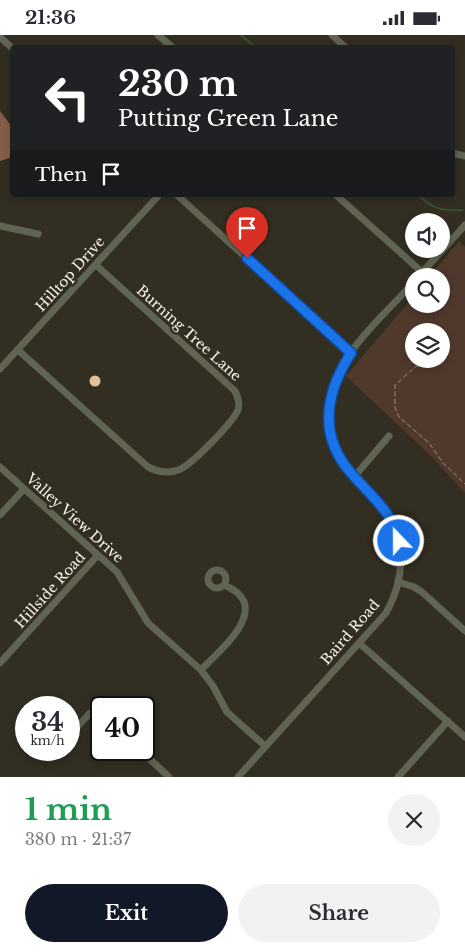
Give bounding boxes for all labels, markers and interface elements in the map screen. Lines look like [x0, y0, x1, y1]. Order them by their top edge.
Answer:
text: 21:36 [25, 6, 76, 29]
text: 230 m [118, 62, 238, 105]
icon: left [35, 65, 100, 130]
text: Putting Green Lane [118, 105, 338, 132]
icon: arrive [97, 160, 125, 188]
text: Then [35, 163, 87, 186]
pin [226, 207, 268, 258]
map controls [405, 213, 450, 368]
button: sound [405, 213, 450, 258]
icon: arrive [233, 214, 261, 242]
street label: Hilltop Drive [32, 233, 108, 315]
button: search [405, 268, 450, 313]
street label: Burning Tree Lane [133, 281, 245, 385]
button: layers [405, 323, 450, 368]
street label: Valley View Drive [22, 469, 128, 567]
position arrow [372, 514, 424, 566]
street label: Hillside Road [11, 548, 89, 632]
street label: Baird Road [317, 595, 384, 668]
speed limit sign: 40 [90, 696, 155, 761]
text: 34 [31, 707, 64, 738]
text: km/h [30, 733, 65, 748]
text: 1 min [25, 791, 112, 828]
button: close [388, 794, 440, 846]
text: 380 m · 21:37 [25, 829, 131, 849]
button: Exit [25, 884, 228, 942]
button: Share [238, 884, 440, 942]

